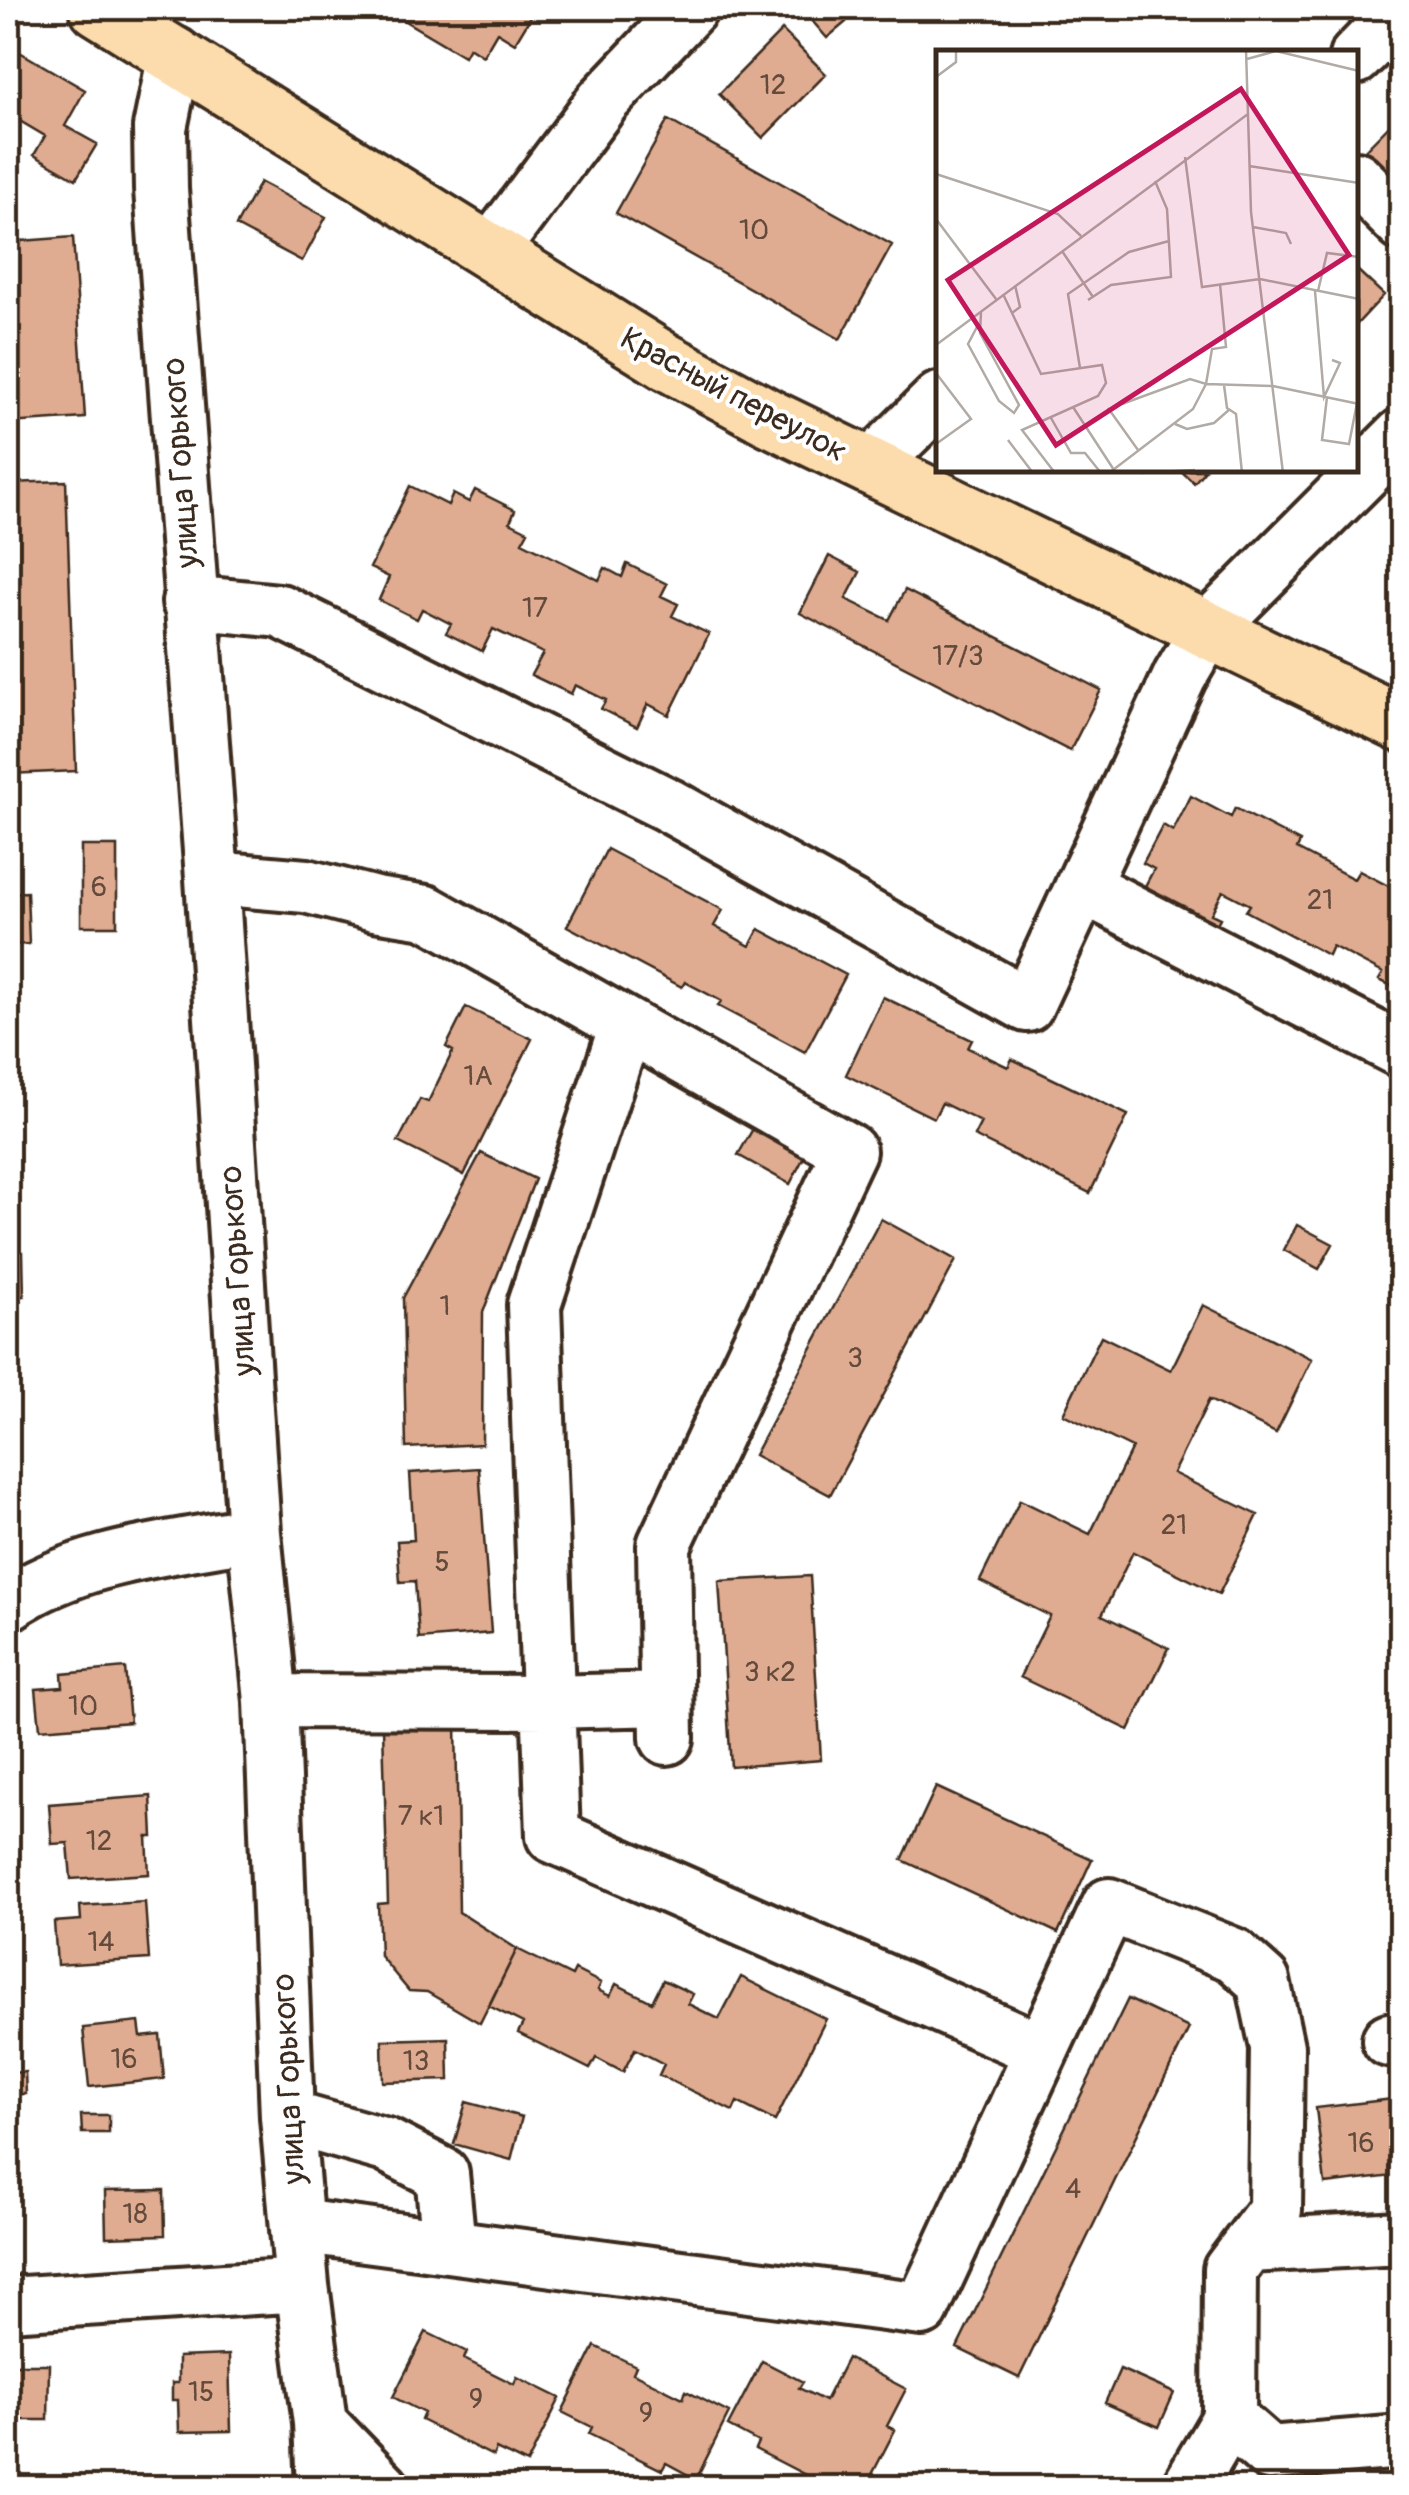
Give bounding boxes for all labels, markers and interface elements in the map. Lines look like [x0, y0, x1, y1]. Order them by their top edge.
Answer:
inset map [936, 50, 1359, 472]
house number: 12 [760, 68, 786, 103]
house number: 10 [739, 213, 769, 248]
street label: Красный переулок [613, 318, 854, 471]
street label: улица Горького [154, 356, 208, 570]
house number: 17 [522, 591, 548, 626]
house number: 17/3 [932, 639, 984, 674]
house number: 6 [91, 870, 107, 905]
house number: 21 [1307, 883, 1333, 918]
house number: 1А [463, 1059, 493, 1094]
street label: улица Горького [211, 1164, 265, 1378]
house number: 1 [440, 1289, 450, 1324]
house number: 3 [847, 1341, 863, 1376]
house number: 21 [1161, 1508, 1187, 1543]
house number: 5 [434, 1545, 450, 1580]
house number: 3 к2 [744, 1655, 796, 1690]
house number: 10 [68, 1689, 98, 1724]
house number: 7 к1 [398, 1799, 444, 1834]
house number: 12 [86, 1824, 112, 1859]
house number: 14 [87, 1925, 115, 1960]
street label: улица Горького [264, 1973, 315, 2186]
house number: 16 [110, 2042, 138, 2077]
house number: 13 [403, 2044, 429, 2079]
house number: 16 [1347, 2126, 1375, 2161]
house number: 4 [1065, 2172, 1081, 2207]
house number: 18 [122, 2197, 148, 2232]
house number: 15 [188, 2375, 214, 2410]
house number: 9 [469, 2382, 483, 2417]
house number: 9 [639, 2396, 653, 2431]

